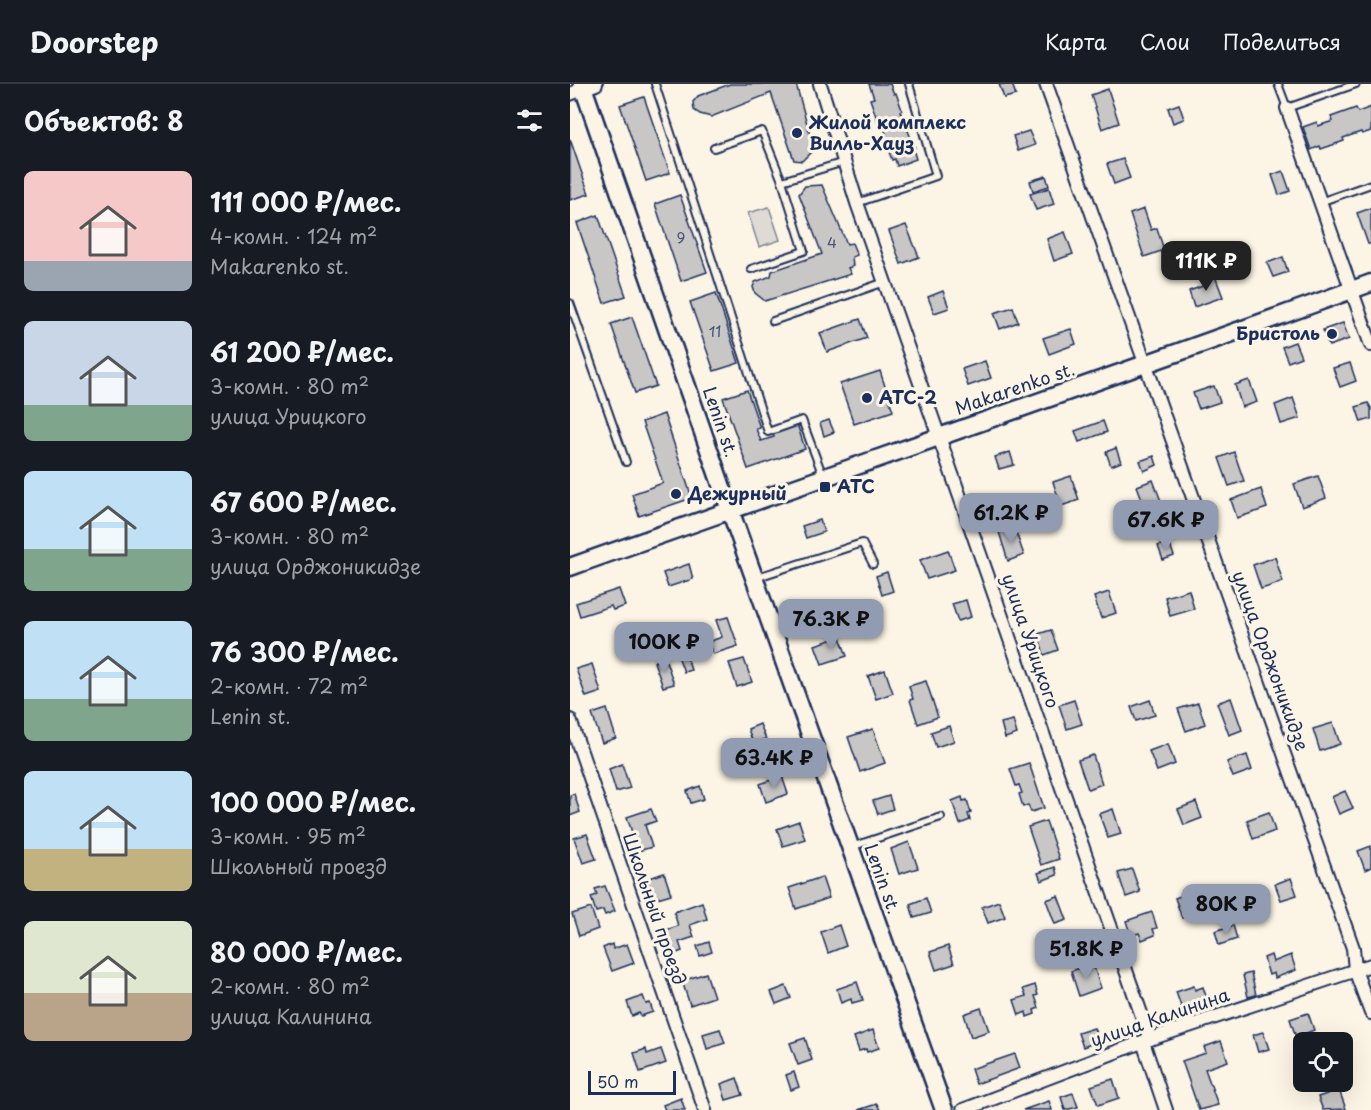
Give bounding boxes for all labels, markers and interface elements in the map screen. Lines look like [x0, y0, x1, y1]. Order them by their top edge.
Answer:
text: Doorstep [30, 20, 159, 63]
text: Карта [1045, 25, 1107, 57]
text: Слои [1140, 25, 1190, 57]
text: Поделиться [1223, 25, 1341, 57]
text: Объектов: 8 [24, 101, 184, 140]
icon: filters [513, 104, 546, 137]
place label: Жилой комплекс Вилль-Хауз [808, 108, 966, 156]
marker: Жилой комплекс Вилль-Хауз [790, 126, 804, 140]
text: 111 000 ₽/мес. [210, 182, 401, 221]
icon: home [72, 195, 144, 267]
text: 4-комн. · 124 m² [210, 221, 377, 251]
house number: 9 [677, 225, 685, 248]
house number: 4 [827, 230, 837, 253]
pin: 111K ₽ [1157, 241, 1255, 292]
text: 111K ₽ [1175, 245, 1237, 275]
text: Makarenko st. [210, 251, 349, 281]
house number: 11 [709, 319, 721, 342]
place label: Бристоль [1236, 319, 1320, 346]
marker: Бристоль [1325, 327, 1339, 341]
text: 61 200 ₽/мес. [210, 332, 394, 371]
icon: home [72, 345, 144, 417]
street label: Makarenko st. [951, 354, 1078, 421]
text: 3-комн. · 80 m² [210, 371, 369, 401]
street label: Lenin st. [697, 383, 746, 460]
place label: АТС-2 [879, 383, 937, 410]
marker: АТС-2 [860, 391, 874, 405]
text: улица Урицкого [210, 401, 366, 431]
place label: АТС [837, 472, 875, 499]
place label: Дежурный [687, 479, 787, 506]
marker: АТС [818, 480, 832, 494]
text: 67 600 ₽/мес. [210, 482, 397, 521]
marker: Дежурный [669, 487, 683, 501]
pin: 61.2K ₽ [956, 493, 1066, 544]
icon: home [72, 495, 144, 567]
text: 61.2K ₽ [973, 497, 1049, 527]
pin: 67.6K ₽ [1111, 500, 1221, 551]
text: 67.6K ₽ [1127, 504, 1205, 534]
text: 3-комн. · 80 m² [210, 521, 369, 551]
text: улица Орджоникидзе [210, 551, 421, 581]
street label: улица Орджоникидзе [1226, 567, 1317, 755]
street label: улица Урицкого [996, 570, 1067, 711]
pin: 76.3K ₽ [776, 599, 886, 650]
text: 76.3K ₽ [792, 603, 870, 633]
pin: 100K ₽ [615, 622, 713, 673]
text: 100K ₽ [628, 626, 700, 656]
text: 76 300 ₽/мес. [210, 632, 399, 671]
icon: home [72, 645, 144, 717]
text: 2-комн. · 72 m² [210, 671, 368, 701]
text: Lenin st. [210, 701, 291, 731]
pin: 63.4K ₽ [719, 738, 829, 789]
text: 63.4K ₽ [735, 742, 813, 772]
text: 100 000 ₽/мес. [210, 782, 416, 821]
icon: home [72, 795, 144, 867]
text: 3-комн. · 95 m² [210, 821, 366, 851]
street label: Школьный проезд [617, 829, 694, 988]
street label: Lenin st. [858, 840, 909, 917]
text: Школьный проезд [210, 851, 387, 881]
pin: 80K ₽ [1184, 884, 1268, 935]
text: 80K ₽ [1196, 888, 1256, 918]
pin: 51.8K ₽ [1031, 929, 1141, 980]
text: 80 000 ₽/мес. [210, 932, 403, 971]
text: 51.8K ₽ [1049, 933, 1123, 963]
icon: home [72, 945, 144, 1017]
text: 2-комн. · 80 m² [210, 971, 370, 1001]
street label: улица Калинина [1086, 980, 1233, 1053]
text: улица Калинина [210, 1001, 372, 1031]
map controls [1293, 1032, 1353, 1092]
button: locate [1293, 1032, 1353, 1092]
scale bar [588, 1068, 676, 1096]
text: 50 m [597, 1069, 638, 1093]

